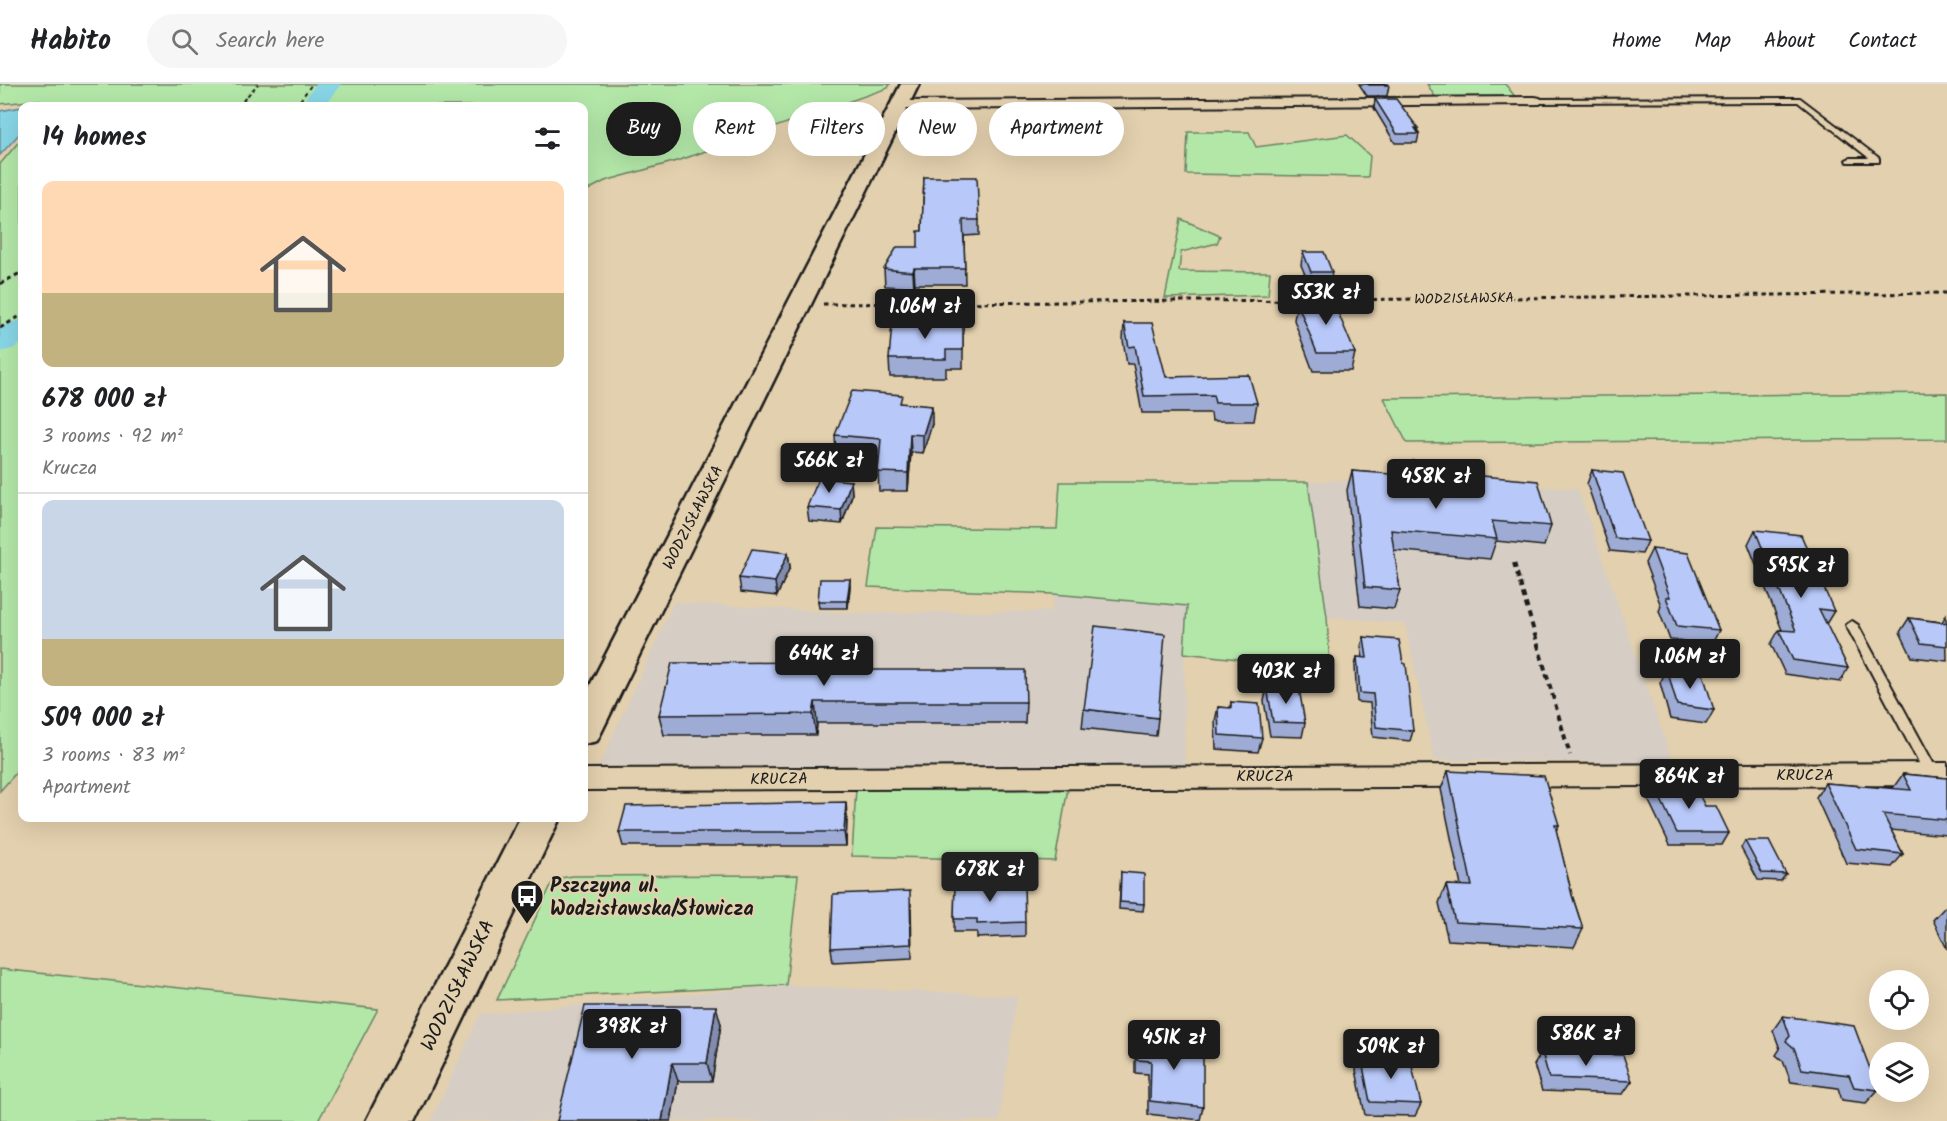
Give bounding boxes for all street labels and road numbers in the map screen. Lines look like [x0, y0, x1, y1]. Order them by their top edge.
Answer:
street label: WODZISŁAWSKA [1414, 287, 1514, 311]
street label: WODZISŁAWSKA [656, 461, 731, 574]
street label: KRUCZA [1776, 763, 1834, 788]
street label: KRUCZA [1236, 764, 1294, 789]
street label: KRUCZA [750, 766, 808, 793]
street label: WODZISŁAWSKA [413, 915, 504, 1057]

